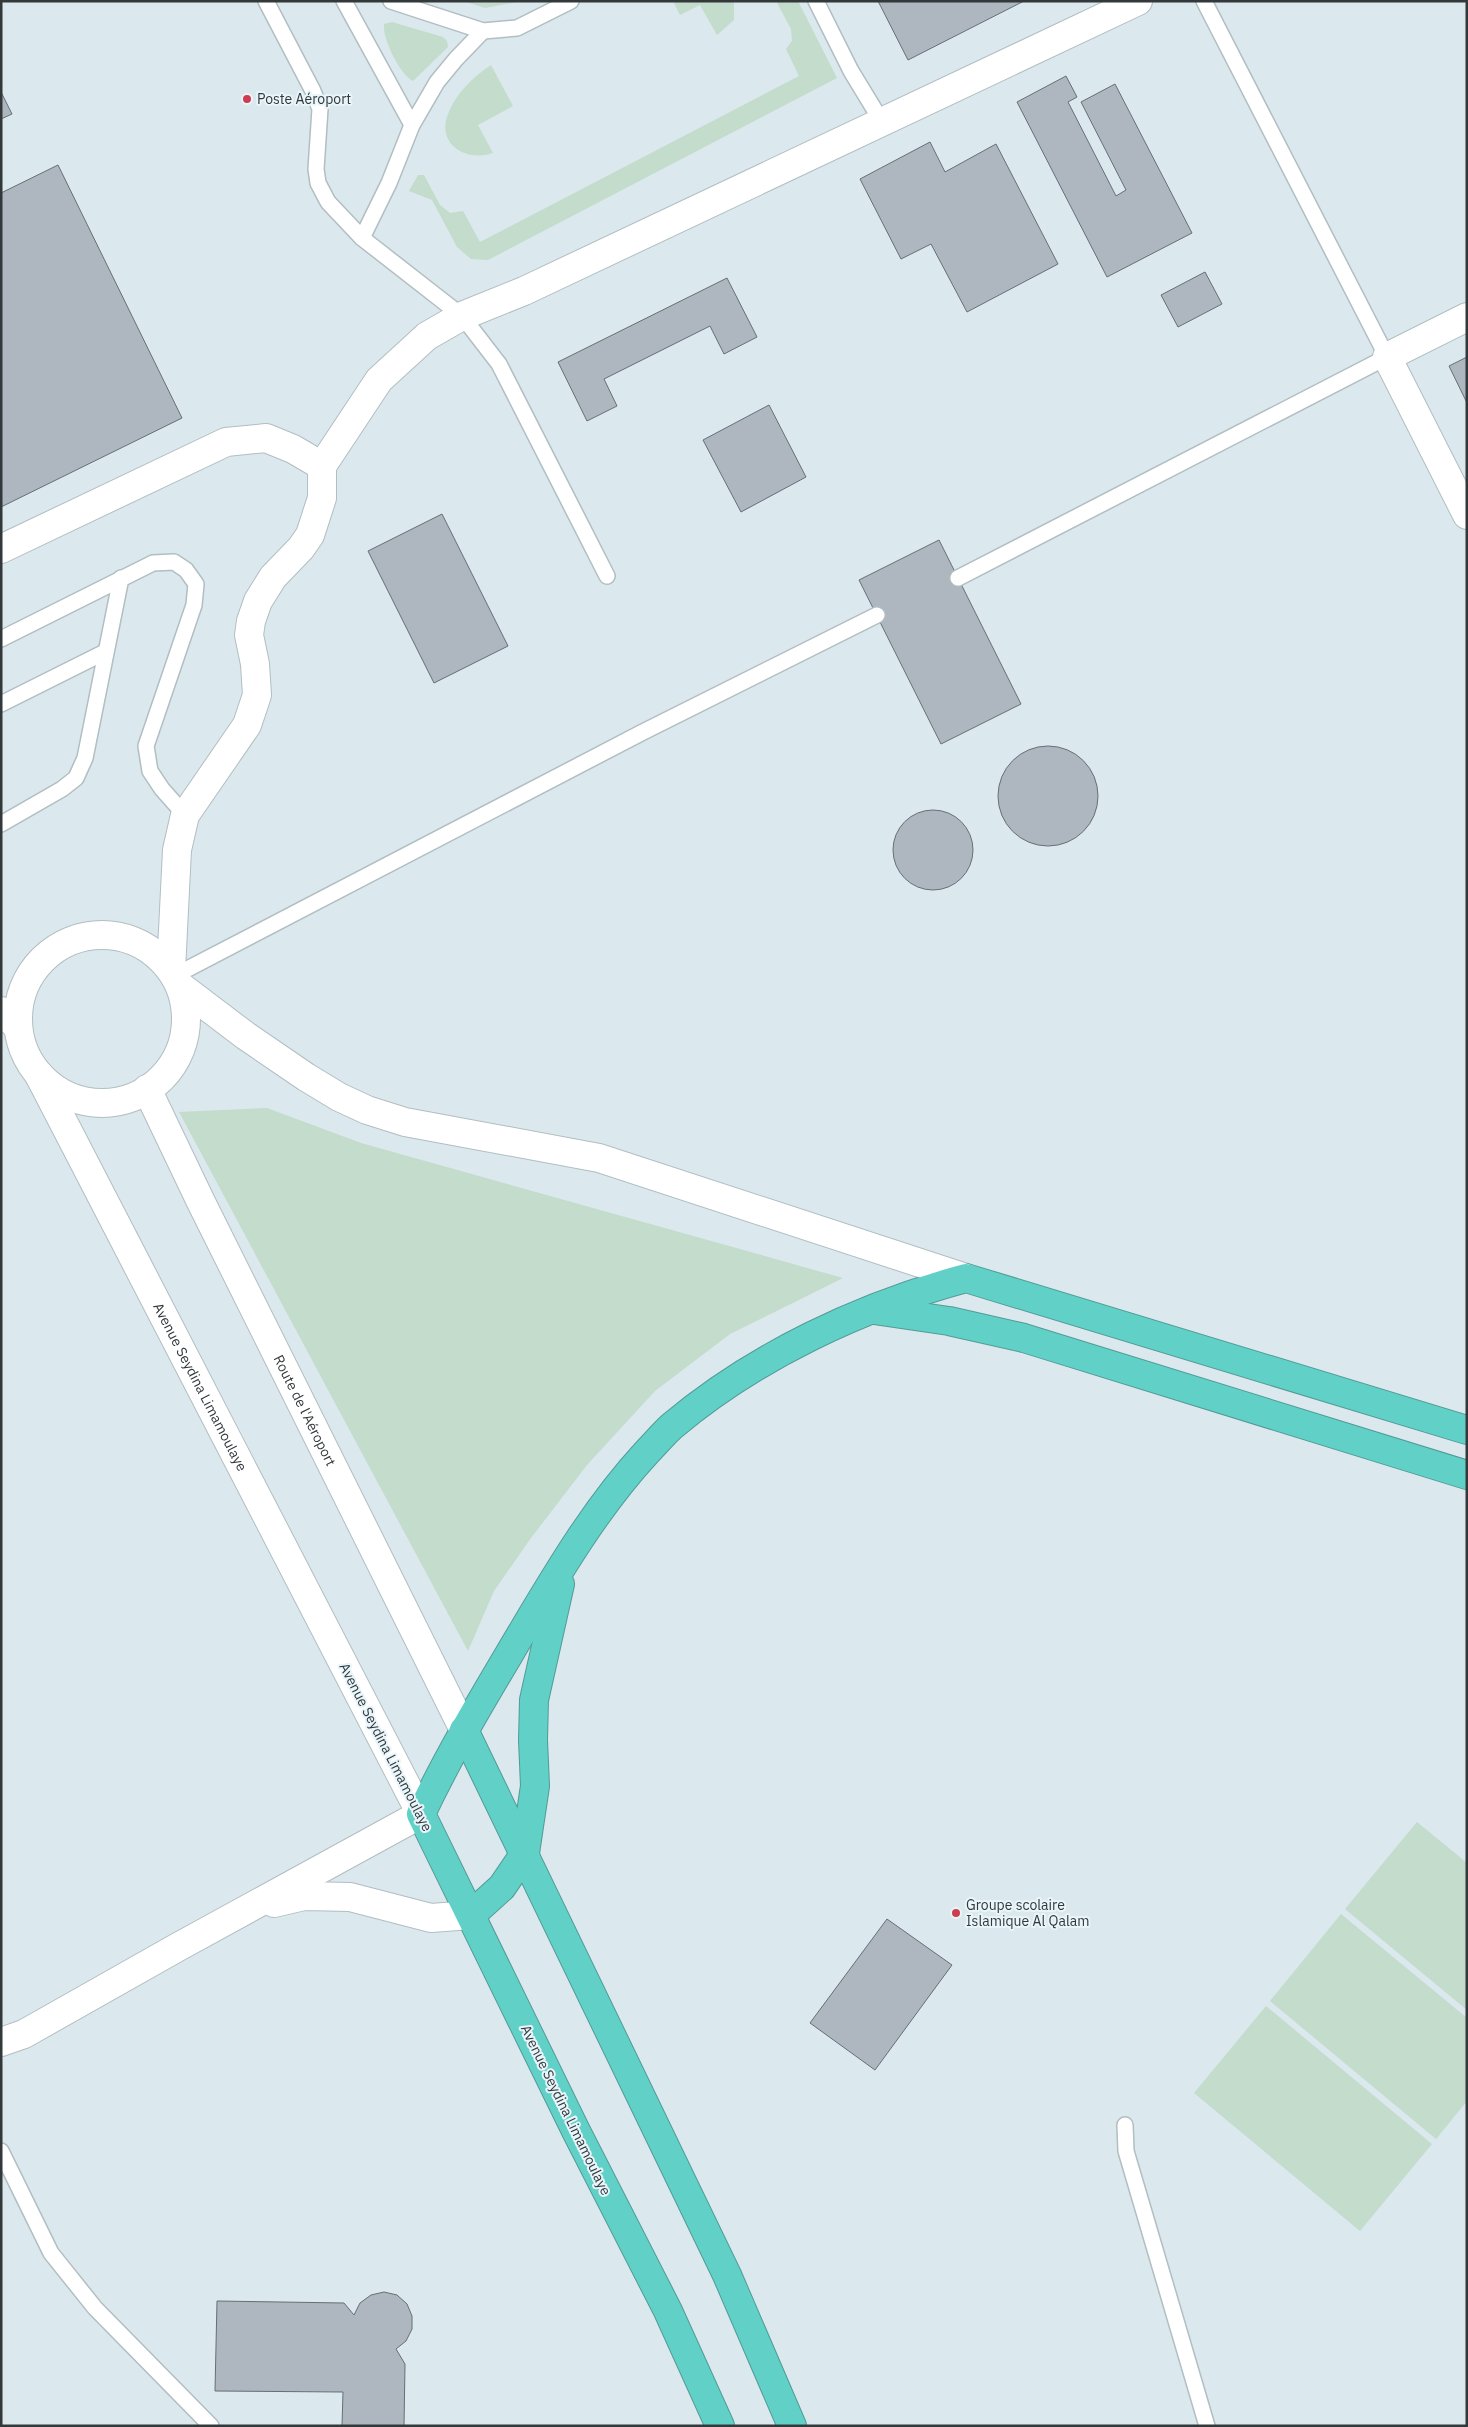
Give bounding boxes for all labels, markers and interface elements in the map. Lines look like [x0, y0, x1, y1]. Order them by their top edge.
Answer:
place label: Poste Aéroport [257, 90, 351, 108]
marker: Poste Aéroport [241, 93, 253, 105]
street label: Avenue Seydina Limamoulaye [149, 1300, 251, 1474]
street label: Route de l'Aéroport [270, 1352, 340, 1469]
street label: Avenue Seydina Limamoulaye [336, 1660, 437, 1835]
place label: Groupe scolaire Islamique Al Qalam [966, 1896, 1089, 1930]
marker: Groupe scolaire Islamique Al Qalam [950, 1907, 962, 1919]
street label: Avenue Seydina Limamoulaye [517, 2022, 615, 2198]

